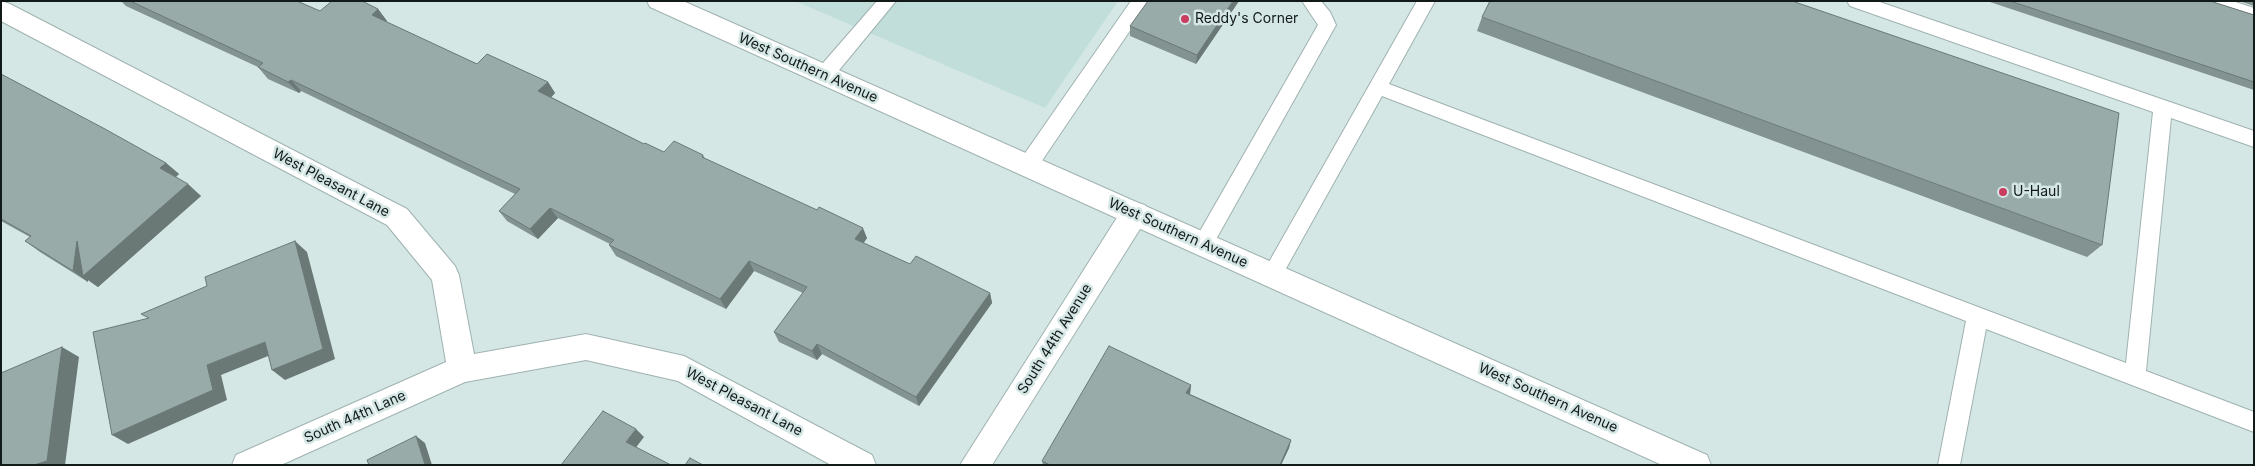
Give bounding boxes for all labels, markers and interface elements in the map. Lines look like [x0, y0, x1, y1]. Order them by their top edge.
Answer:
place label: Reddy's Corner [1195, 11, 1298, 27]
marker: Reddy's Corner [1179, 13, 1191, 25]
street label: West Southern Avenue [736, 30, 880, 106]
street label: West Pleasant Lane [270, 145, 392, 221]
place label: U-Haul [2013, 184, 2060, 200]
marker: U-Haul [1997, 186, 2009, 198]
street label: West Southern Avenue [1106, 195, 1250, 271]
street label: South 44th Avenue [1014, 281, 1096, 397]
street label: West Southern Avenue [1476, 360, 1620, 436]
street label: West Pleasant Lane [683, 364, 805, 440]
street label: South 44th Lane [302, 387, 408, 447]

